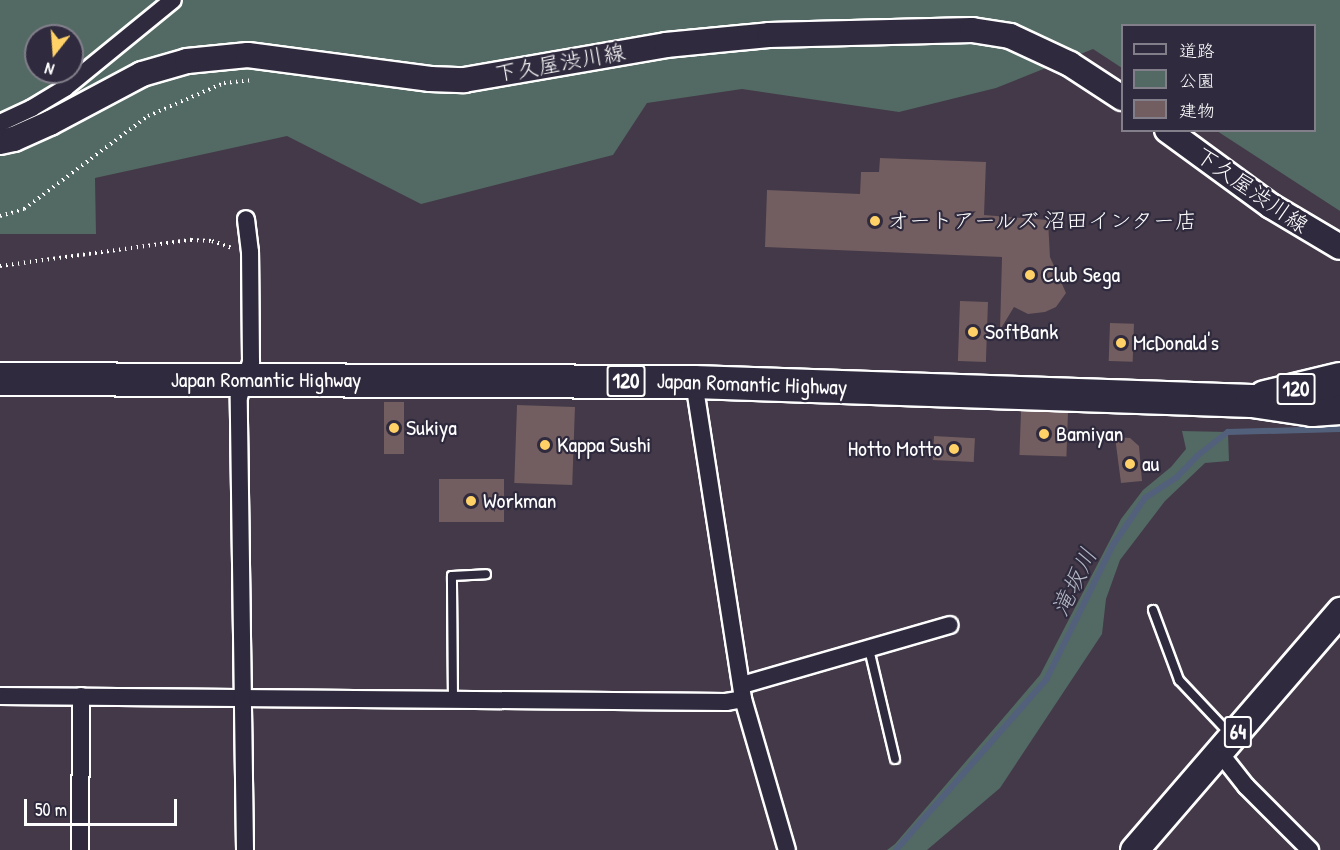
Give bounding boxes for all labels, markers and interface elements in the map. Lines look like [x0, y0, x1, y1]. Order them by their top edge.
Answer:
north arrow [24, 24, 84, 84]
legend [1121, 24, 1316, 132]
text: 道路 [1179, 38, 1215, 63]
street label: 下久屋渋川線 [493, 39, 627, 87]
text: N [42, 58, 57, 81]
text: 公園 [1179, 68, 1215, 93]
text: 建物 [1179, 98, 1215, 123]
street label: 下久屋渋川線 [1190, 141, 1314, 239]
place label: オートアールズ 沼田インター店 [887, 208, 1199, 234]
marker: オートアールズ 沼田インター店 [868, 214, 882, 228]
place label: Club Sega [1042, 262, 1120, 288]
marker: Club Sega [1023, 268, 1037, 282]
place label: SoftBank [985, 319, 1058, 345]
marker: SoftBank [966, 325, 980, 339]
place label: McDonald's [1133, 330, 1219, 356]
marker: McDonald's [1114, 336, 1128, 350]
road number: 120 [606, 363, 646, 399]
street label: Japan Romantic Highway [171, 367, 361, 393]
street label: Japan Romantic Highway [656, 367, 848, 401]
road number: 120 [1276, 371, 1316, 407]
place label: Sukiya [406, 415, 457, 441]
marker: Sukiya [387, 421, 401, 435]
place label: Bamiyan [1056, 421, 1124, 447]
marker: Bamiyan [1037, 427, 1051, 441]
place label: Kappa Sushi [557, 432, 651, 458]
place label: Hotto Motto [848, 436, 942, 462]
marker: Kappa Sushi [538, 438, 552, 452]
marker: Hotto Motto [947, 442, 961, 456]
place label: au [1142, 451, 1159, 477]
marker: au [1123, 457, 1137, 471]
place label: Workman [483, 488, 557, 514]
marker: Workman [464, 494, 478, 508]
water label: 滝坂川 [1045, 543, 1103, 621]
road number: 64 [1223, 714, 1253, 750]
scale bar [27, 787, 180, 825]
text: 50 m [35, 797, 67, 822]

